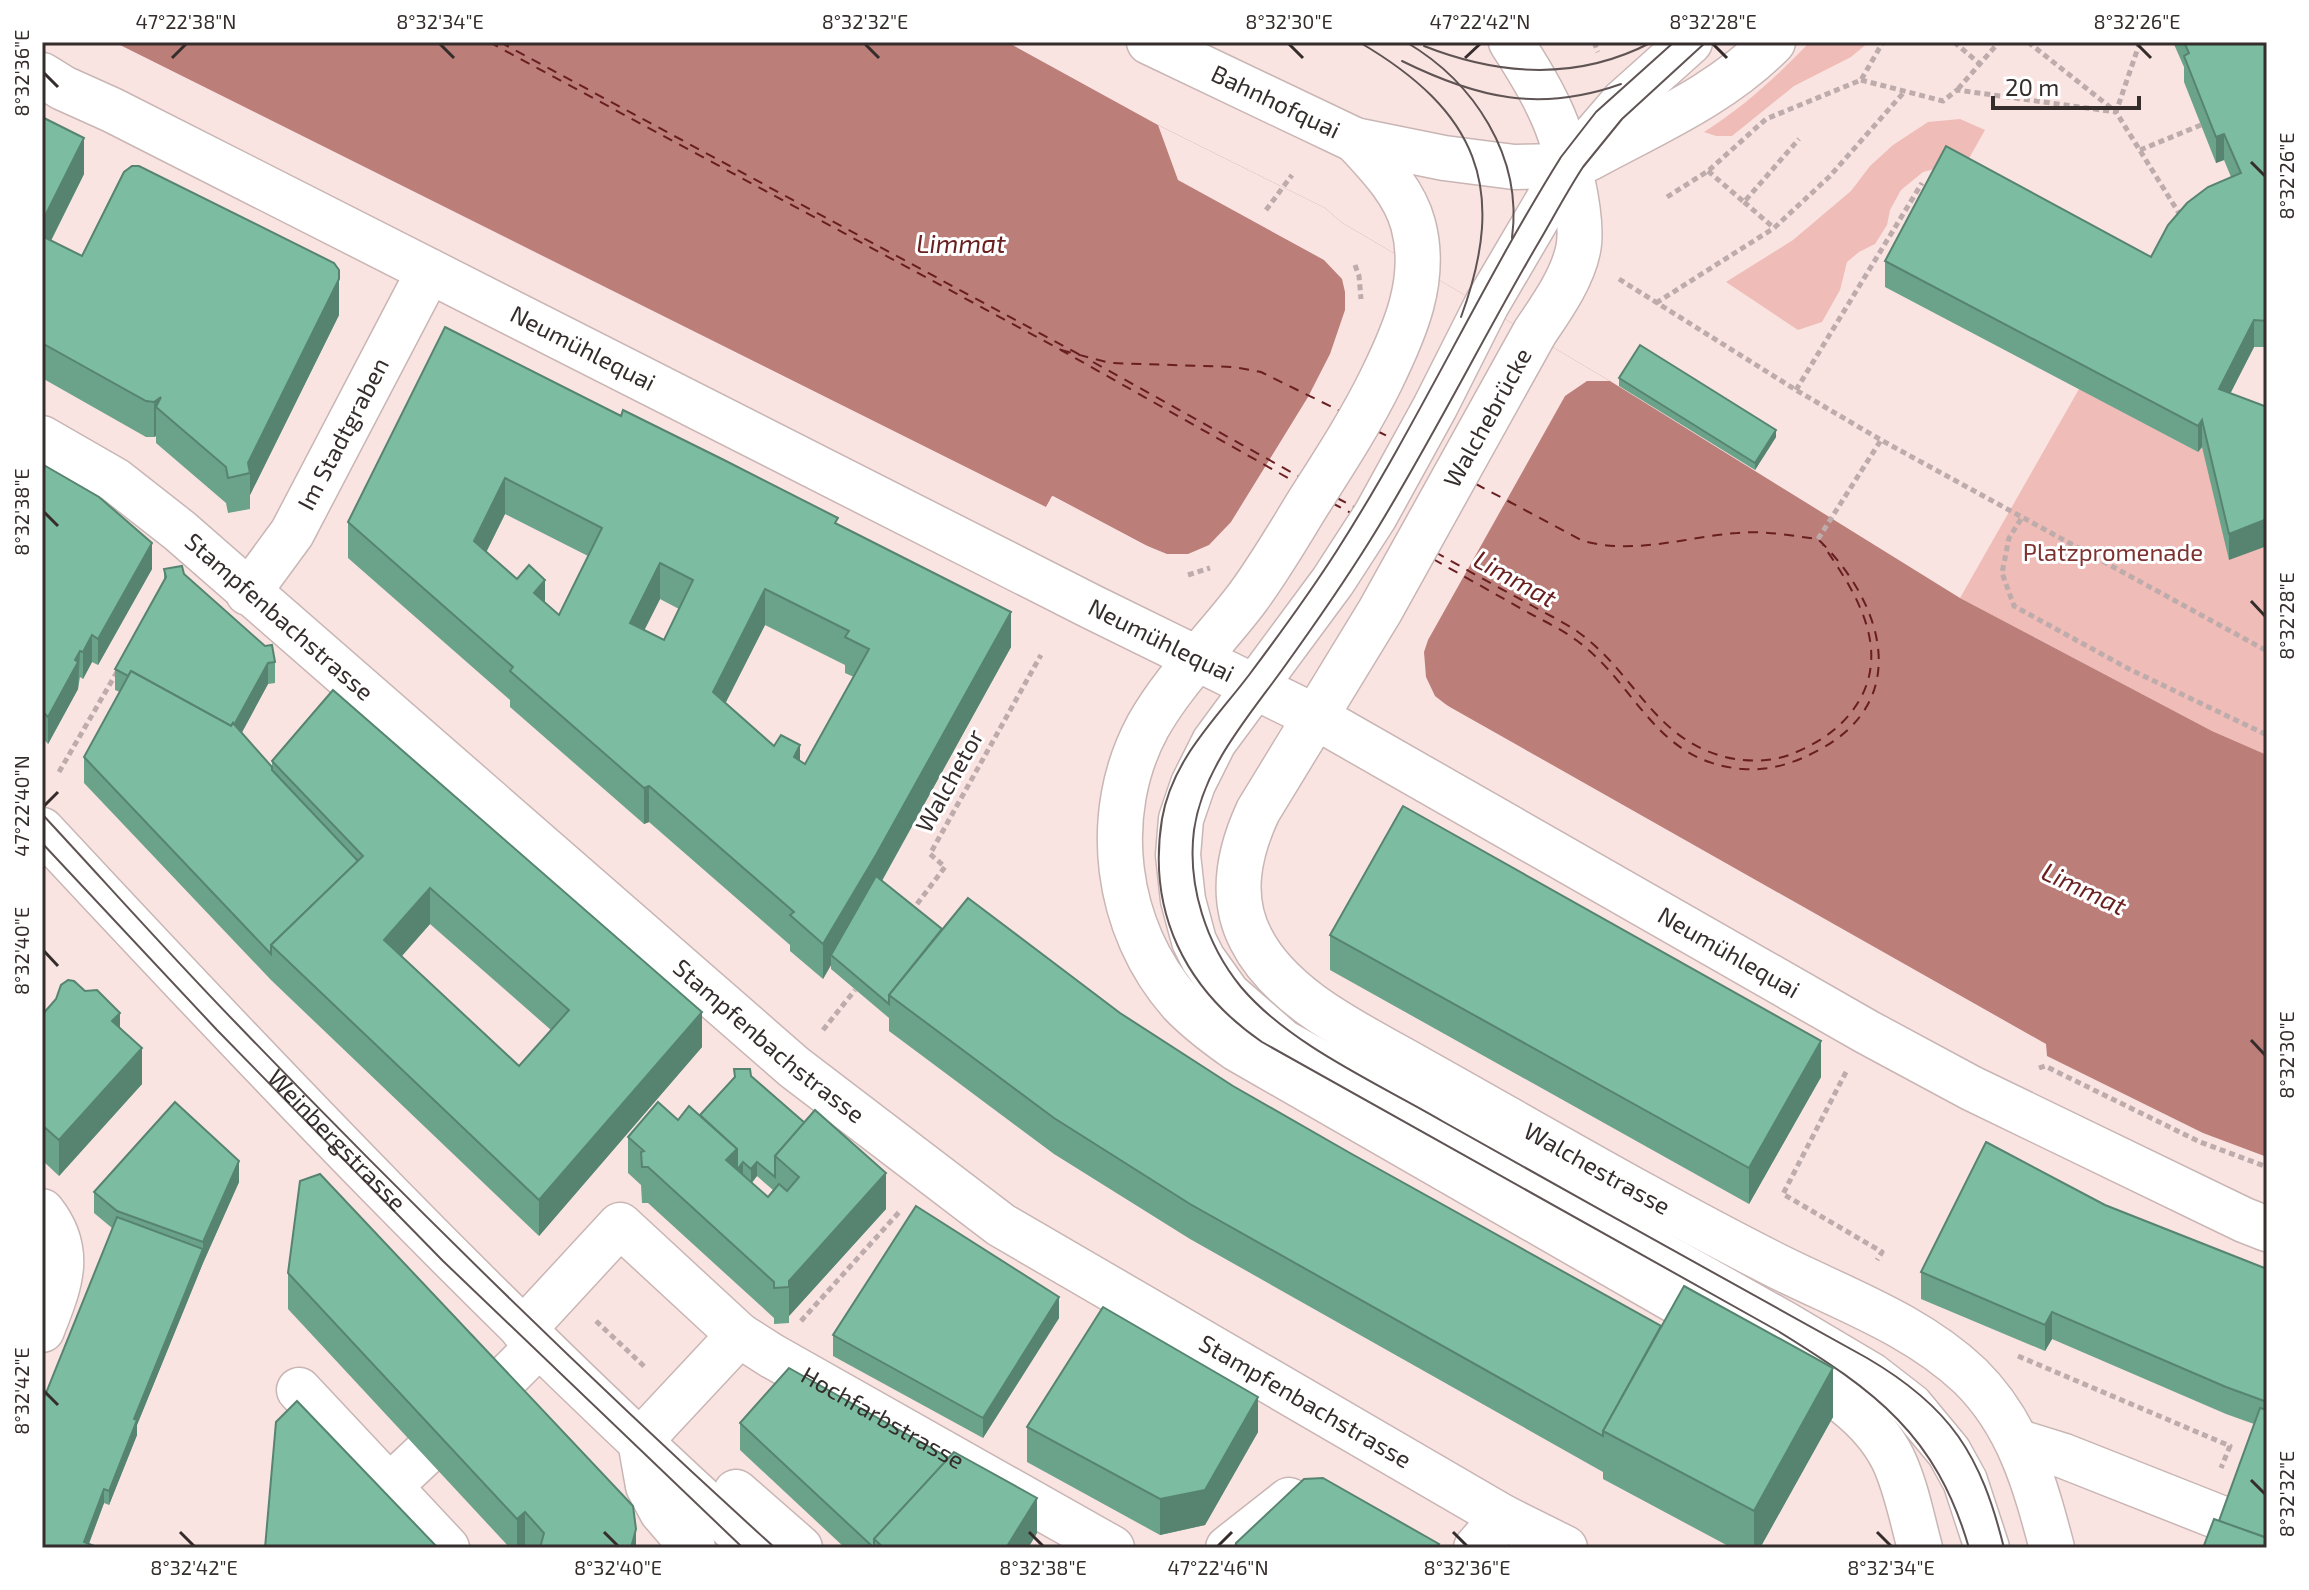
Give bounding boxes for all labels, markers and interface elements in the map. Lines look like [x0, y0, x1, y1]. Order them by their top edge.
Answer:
text: 47°22'38"N [136, 9, 236, 33]
text: 8°32'34"E [396, 9, 484, 33]
text: 8°32'32"E [822, 9, 908, 33]
text: 8°32'30"E [1245, 9, 1333, 33]
text: 47°22'42"N [1430, 9, 1530, 33]
text: 8°32'28"E [1669, 9, 1757, 33]
text: 8°32'26"E [2094, 9, 2180, 33]
text: 8°32'36"E [9, 30, 33, 116]
street label: Bahnhofquai [1207, 58, 1345, 144]
scale bar [1993, 60, 2139, 110]
text: 20 m [2005, 72, 2059, 101]
text: 8°32'26"E [2274, 133, 2298, 219]
water label: Limmat [916, 227, 1006, 258]
street label: Neumühlequai [506, 298, 661, 396]
street label: Walchebrücke [1436, 343, 1537, 492]
street label: Im Stadtgraben [291, 352, 394, 515]
text: 8°32'38"E [9, 468, 33, 556]
street label: Stampfenbachstrasse [180, 526, 380, 706]
park label: Platzpromenade [2023, 537, 2203, 566]
water label: Limmat [1469, 542, 1563, 613]
text: 8°32'28"E [2274, 572, 2298, 660]
street label: Neumühlequai [1084, 591, 1239, 687]
street label: Walchetor [908, 723, 989, 837]
text: 47°22'40"N [9, 755, 33, 857]
water label: Limmat [2037, 855, 2132, 921]
street label: Neumühlequai [1653, 900, 1805, 1004]
text: 8°32'40"E [9, 907, 33, 995]
street label: Stampfenbachstrasse [668, 952, 871, 1129]
text: 8°32'30"E [2274, 1011, 2298, 1099]
street label: Weinbergstrasse [262, 1063, 413, 1216]
street label: Walchestrasse [1519, 1115, 1676, 1220]
street label: Stampfenbachstrasse [1195, 1328, 1417, 1474]
text: 8°32'42"E [9, 1347, 33, 1435]
street label: Hochfarbstrasse [797, 1360, 970, 1475]
text: 8°32'32"E [2274, 1451, 2298, 1537]
text: 8°32'42"E [150, 1555, 238, 1579]
text: 8°32'40"E [574, 1555, 662, 1579]
text: 8°32'38"E [999, 1555, 1087, 1579]
text: 47°22'46"N [1168, 1555, 1268, 1579]
text: 8°32'36"E [1424, 1555, 1510, 1579]
text: 8°32'34"E [1847, 1555, 1935, 1579]

